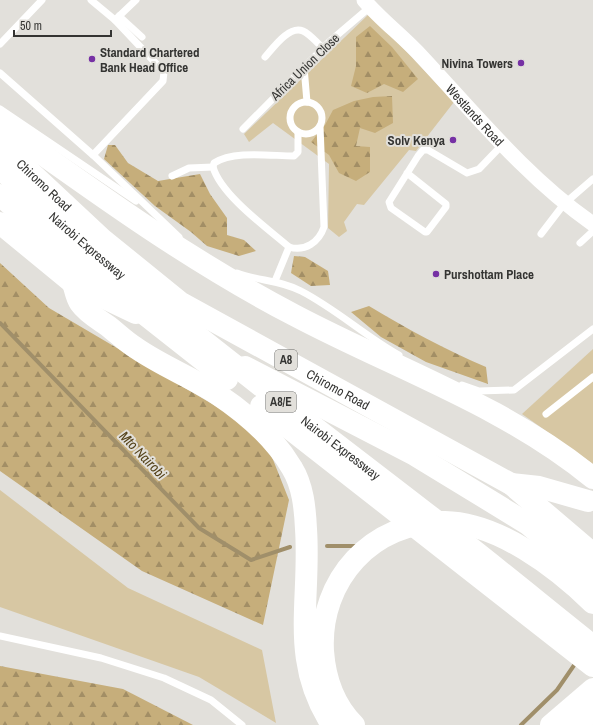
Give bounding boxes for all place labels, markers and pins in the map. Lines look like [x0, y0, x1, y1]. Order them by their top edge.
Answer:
place label: Standard Chartered Bank Head Office [100, 44, 200, 76]
marker: Standard Chartered Bank Head Office [87, 54, 97, 64]
place label: Nivina Towers [441, 55, 513, 72]
marker: Nivina Towers [516, 58, 526, 68]
place label: Solv Kenya [388, 132, 445, 149]
marker: Solv Kenya [448, 135, 458, 145]
place label: Purshottam Place [444, 266, 534, 283]
marker: Purshottam Place [431, 269, 441, 279]

